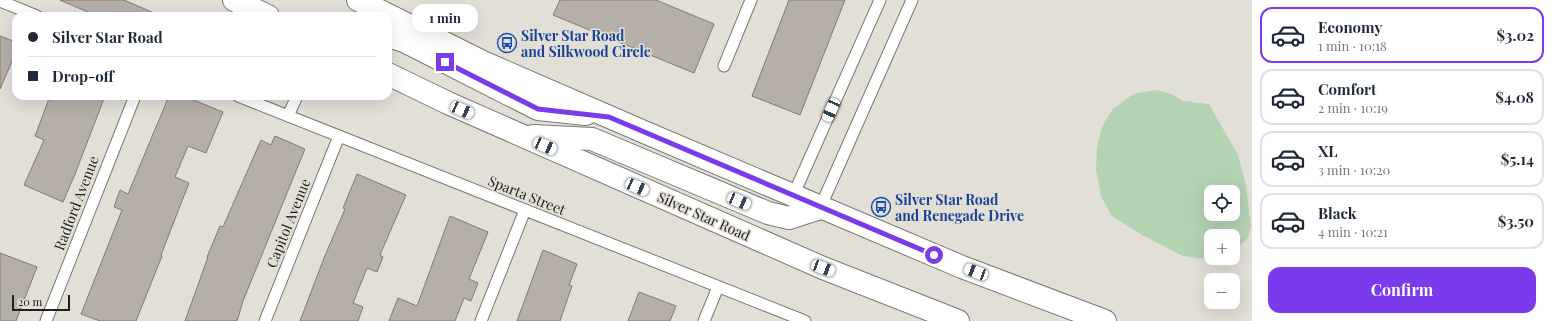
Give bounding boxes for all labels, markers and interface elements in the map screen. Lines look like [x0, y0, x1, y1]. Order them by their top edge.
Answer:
callout: 1 min [412, 4, 478, 32]
text: 1 min [429, 9, 461, 26]
icon: car [1270, 17, 1306, 53]
text: Economy [1318, 17, 1382, 37]
text: $3.02 [1497, 25, 1534, 45]
place label: Silver Star Road and Silkwood Circle [521, 26, 651, 61]
text: Silver Star Road [52, 27, 163, 47]
bus stop icon: Silver Star Road and Silkwood Circle [496, 32, 518, 54]
text: 1 min · 10:18 [1318, 37, 1387, 54]
route end [436, 53, 454, 71]
text: Drop-off [52, 66, 114, 86]
icon: car [1270, 79, 1306, 115]
text: Comfort [1318, 79, 1376, 99]
text: $4.08 [1495, 87, 1534, 107]
car [821, 97, 841, 123]
text: 2 min · 10:19 [1318, 99, 1388, 116]
car [449, 100, 475, 120]
car [532, 136, 558, 156]
icon: car [1270, 141, 1306, 177]
text: XL [1318, 141, 1338, 161]
text: $5.14 [1501, 149, 1534, 169]
street label: Radford Avenue [49, 153, 103, 253]
text: 3 min · 10:20 [1318, 161, 1390, 178]
street label: Sparta Street [486, 171, 569, 220]
street label: Capitol Avenue [261, 176, 315, 270]
car [624, 177, 650, 197]
map controls [1204, 185, 1240, 309]
button: locate [1204, 185, 1240, 221]
street label: Silver Star Road [655, 187, 753, 245]
place label: Silver Star Road and Renegade Drive [895, 190, 1024, 225]
car [726, 191, 752, 211]
bus stop icon: Silver Star Road and Renegade Drive [870, 196, 892, 218]
icon: car [1270, 203, 1306, 239]
text: Black [1318, 203, 1357, 223]
text: $3.50 [1498, 211, 1534, 231]
text: 4 min · 10:21 [1318, 223, 1388, 240]
button: + [1204, 229, 1240, 265]
route start [925, 246, 943, 264]
car [810, 258, 836, 278]
car [963, 262, 989, 282]
button: Confirm [1268, 267, 1536, 313]
button: − [1204, 273, 1240, 309]
scale bar [12, 293, 70, 312]
text: 20 m [18, 294, 42, 309]

